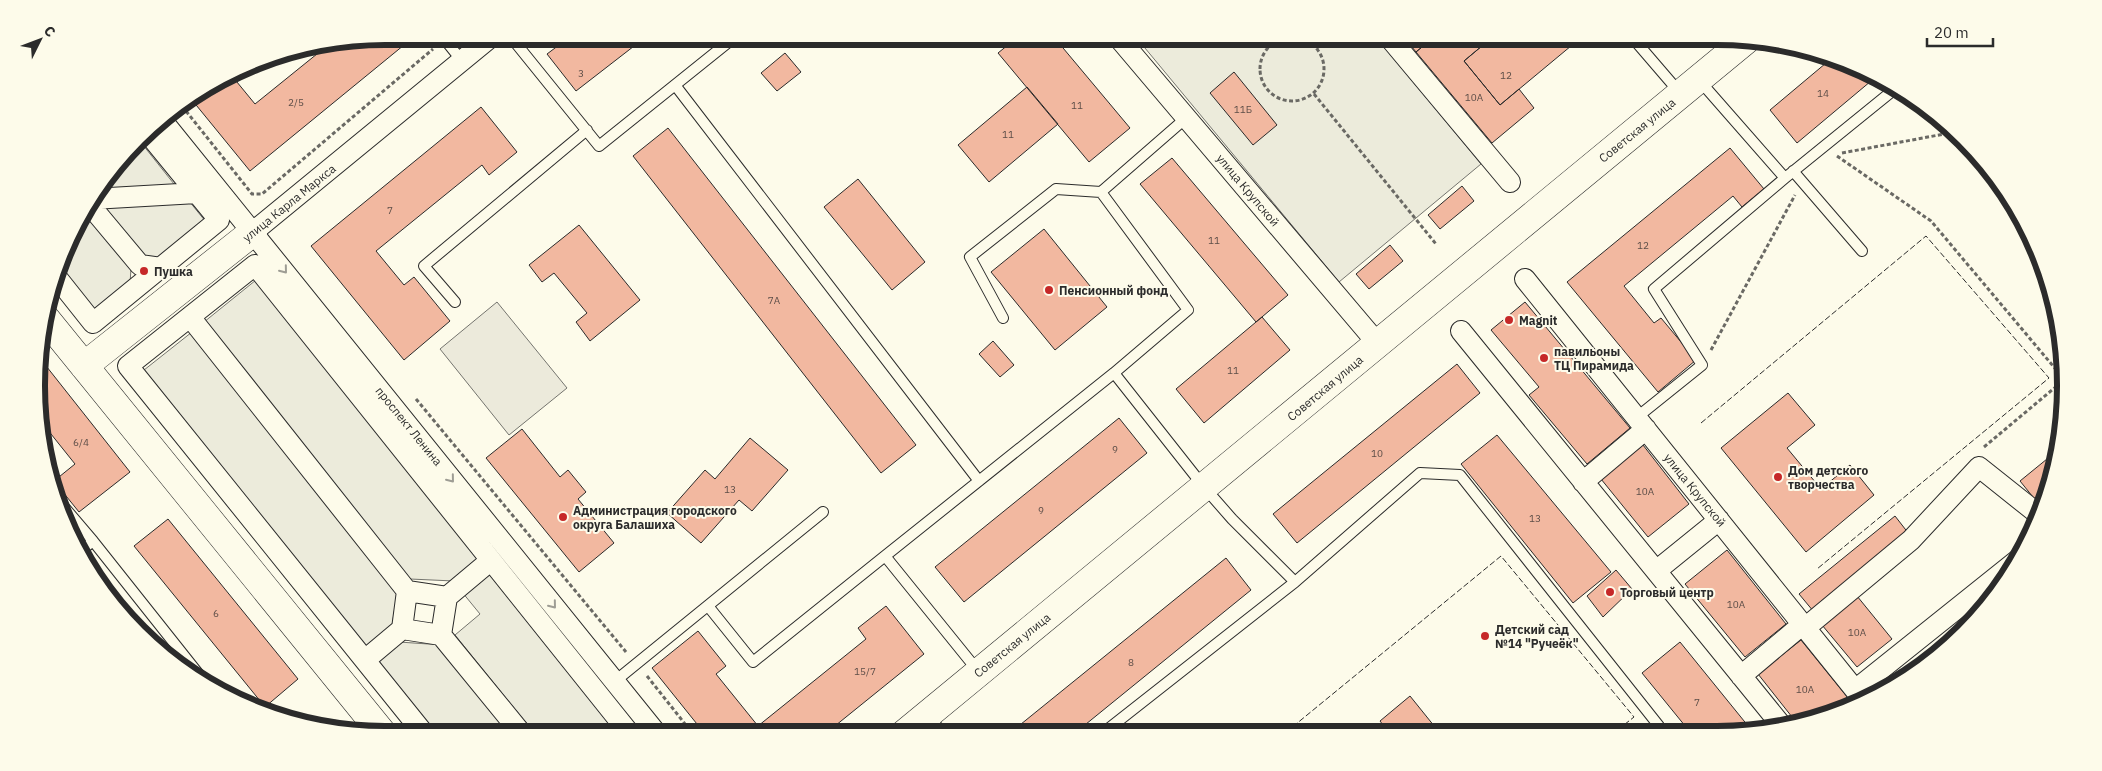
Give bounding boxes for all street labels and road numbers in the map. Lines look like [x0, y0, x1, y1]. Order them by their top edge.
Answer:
street label: Советская улица [1596, 94, 1679, 165]
street label: улица Крупской [1213, 151, 1283, 229]
street label: улица Карла Маркса [239, 161, 339, 245]
street label: Советская улица [1284, 352, 1366, 424]
street label: проспект Ленина [372, 383, 446, 469]
street label: улица Крупской [1661, 450, 1729, 530]
street label: Советская улица [971, 609, 1054, 680]

